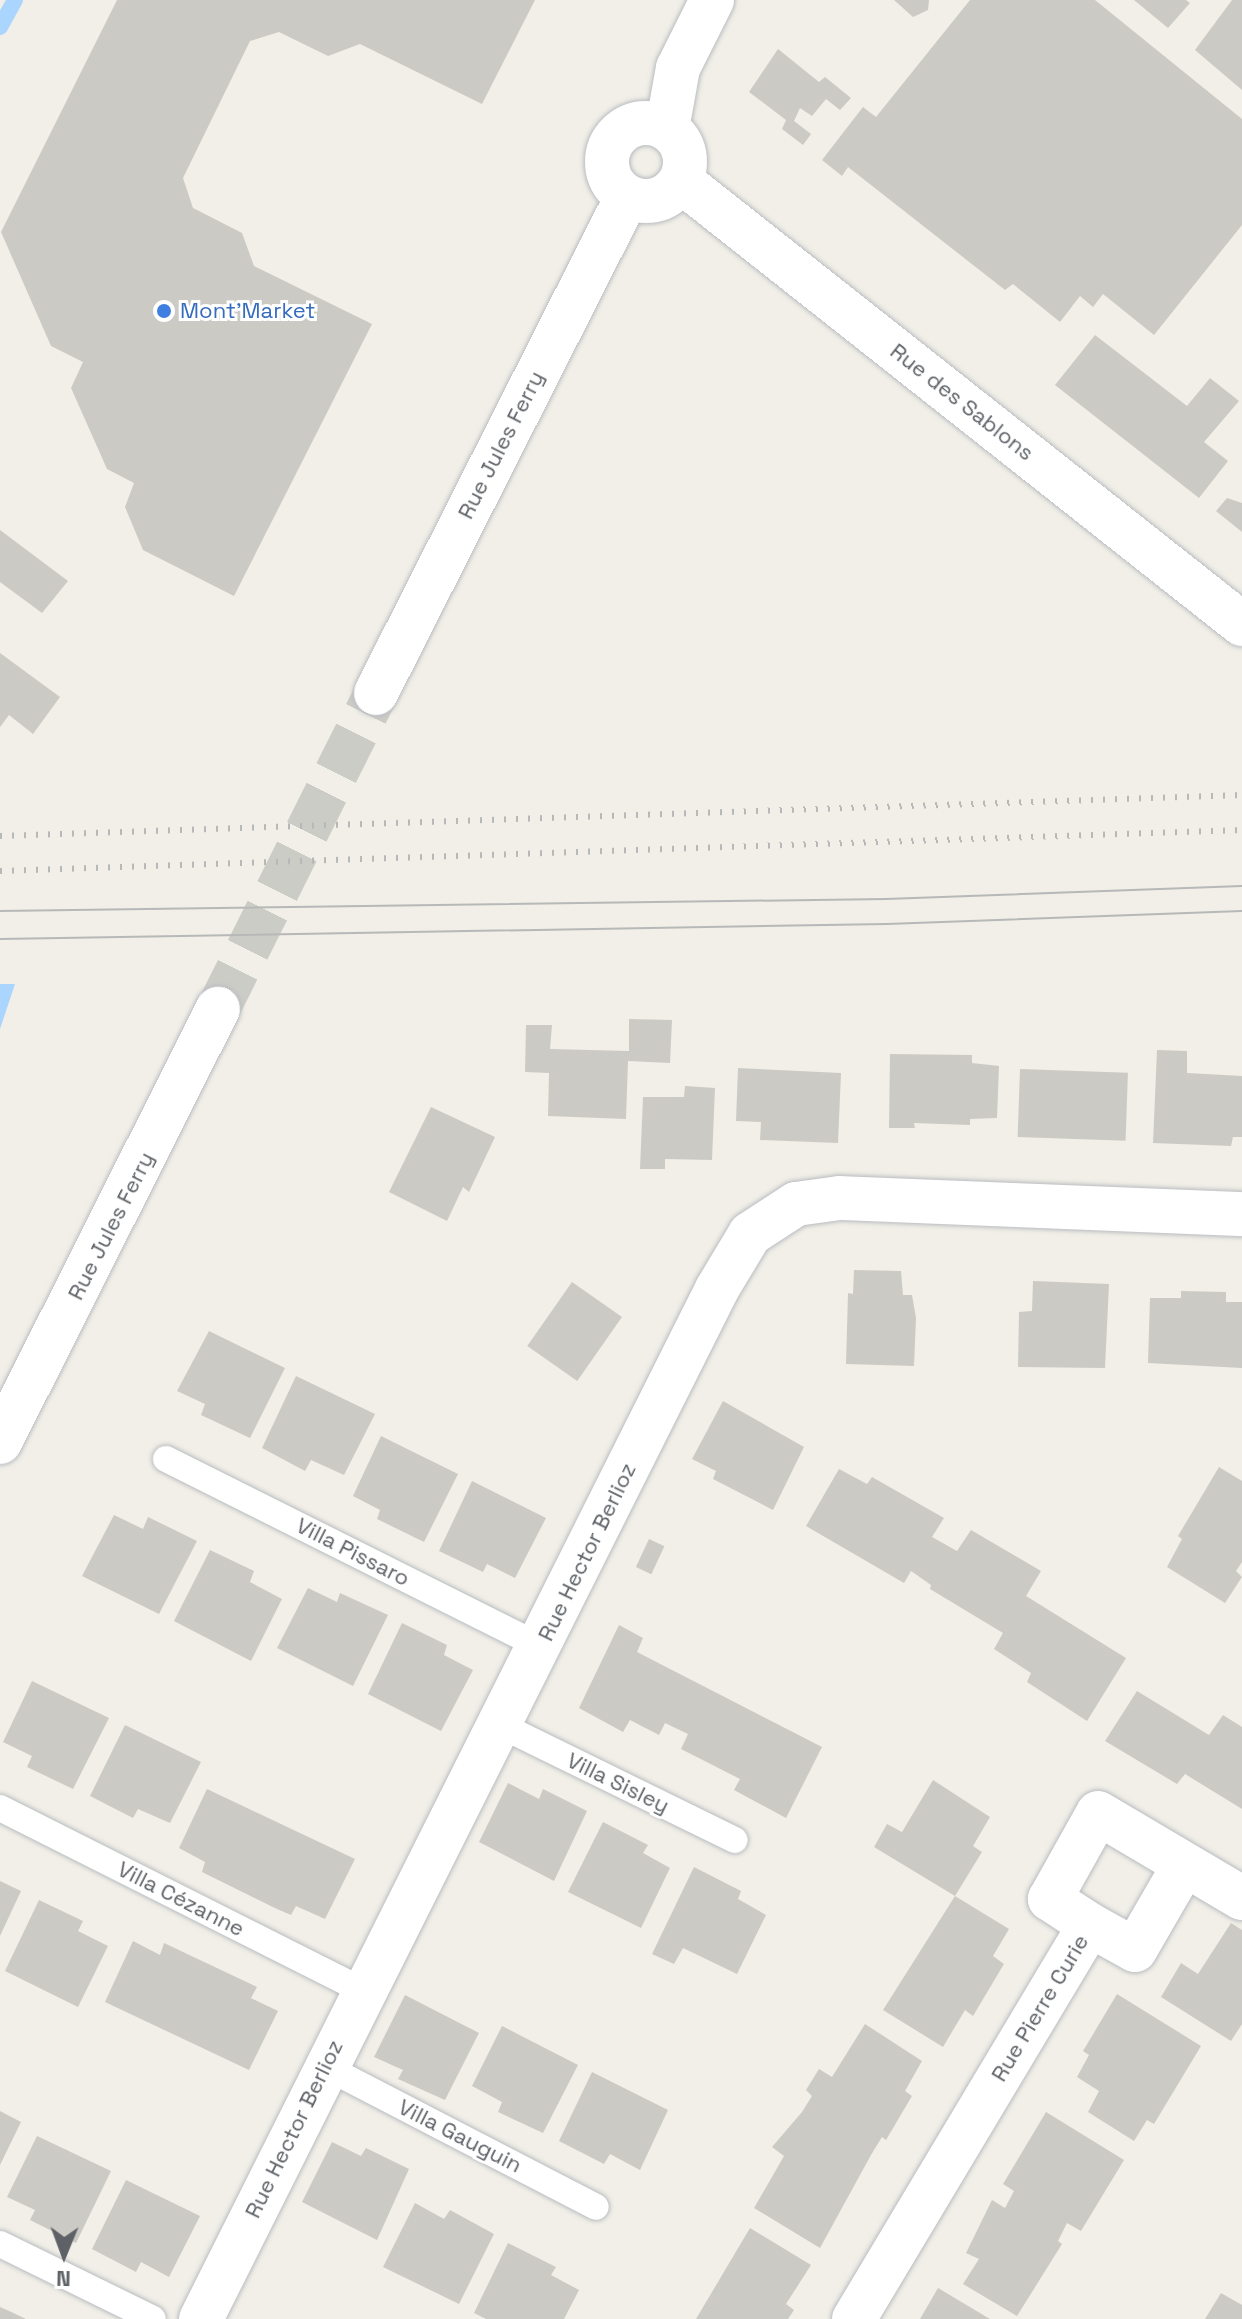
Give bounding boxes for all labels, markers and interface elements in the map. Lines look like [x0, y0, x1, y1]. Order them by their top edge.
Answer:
place label: Mont'Market [180, 298, 315, 324]
marker: Mont'Market [155, 302, 173, 320]
street label: Rue des Sablons [885, 338, 1039, 466]
street label: Rue Jules Ferry [452, 367, 550, 523]
street label: Rue Jules Ferry [62, 1148, 160, 1304]
street label: Rue Hector Berlioz [532, 1459, 642, 1645]
street label: Villa Pissaro [292, 1512, 414, 1592]
street label: Villa Sisley [563, 1747, 673, 1819]
street label: Villa Cézanne [113, 1856, 249, 1942]
street label: Rue Pierre Curie [986, 1930, 1094, 2086]
street label: Rue Hector Berlioz [239, 2036, 349, 2222]
street label: Villa Gauguin [394, 2094, 526, 2178]
north arrow [24, 2215, 104, 2295]
text: N [56, 2265, 71, 2293]

